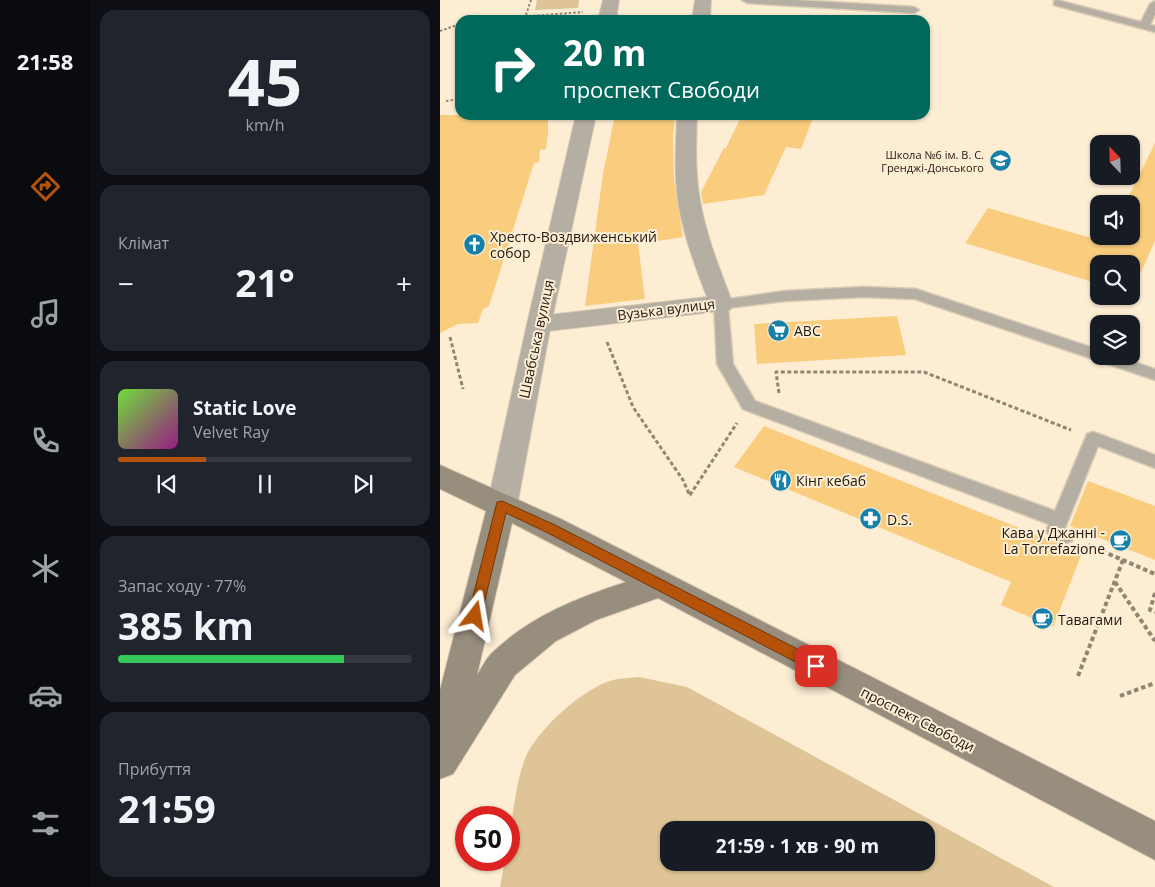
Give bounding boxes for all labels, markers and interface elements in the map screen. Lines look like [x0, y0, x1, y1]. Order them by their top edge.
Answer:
text: 20 m [563, 29, 646, 76]
icon: right [480, 35, 545, 100]
text: 45 [228, 37, 302, 125]
text: 21:58 [17, 46, 73, 76]
text: проспект Свободи [563, 74, 760, 104]
text: km/h [246, 114, 284, 136]
north arrow [1090, 135, 1140, 185]
map controls [1090, 135, 1140, 365]
place label: Школа №6 ім. В. С. Гренджі-Донського [881, 147, 984, 175]
school or university icon: Школа №6 ім. В. С. Гренджі-Донського [988, 148, 1012, 172]
icon: directions [28, 169, 63, 204]
button: sound [1090, 195, 1140, 245]
place label: Хресто-Воздвиженський собор [490, 227, 657, 262]
text: Клімат [118, 232, 169, 254]
church icon: Хресто-Воздвиженський собор [462, 232, 486, 256]
button: search [1090, 255, 1140, 305]
text: 21° [235, 256, 295, 308]
text: − [118, 264, 134, 302]
text: + [396, 264, 412, 302]
street label: Швабська вулиця [514, 278, 558, 400]
street label: Вузька вулиця [616, 294, 716, 324]
icon: music [28, 296, 63, 331]
button: layers [1090, 315, 1140, 365]
supermarket icon: ABC [766, 318, 790, 342]
place label: ABC [794, 321, 821, 340]
text: Static Love [193, 395, 296, 421]
text: Velvet Ray [193, 421, 269, 443]
icon: phone [28, 423, 63, 458]
restaurant icon: Кінг кебаб [768, 468, 792, 492]
icon: previous [153, 470, 181, 498]
icon: pause [251, 470, 279, 498]
icon: next [349, 470, 377, 498]
place label: Кінг кебаб [796, 471, 866, 490]
pharmacy icon: D.S. [859, 507, 883, 531]
place label: D.S. [887, 510, 912, 529]
place label: Кава у Джанні - La Torrefazione [1002, 523, 1105, 558]
cafe icon: Кава у Джанні - La Torrefazione [1109, 528, 1133, 552]
icon: climate [28, 551, 63, 586]
text: Запас ходу · 77% [118, 575, 246, 597]
position arrow [448, 589, 500, 641]
text: 385 km [118, 599, 254, 651]
cafe icon: Тавагами [1030, 607, 1054, 631]
place label: Тавагами [1058, 610, 1122, 629]
pin [795, 645, 837, 687]
icon: arrive [802, 652, 830, 680]
icon: car [28, 678, 63, 713]
street label: проспект Свободи [858, 682, 978, 756]
text: Прибуття [118, 758, 191, 780]
text: 21:59 [118, 782, 216, 834]
icon: filters [28, 806, 63, 841]
speed limit sign: 50 [455, 806, 520, 871]
text: 21:59 · 1 хв · 90 m [716, 833, 879, 859]

